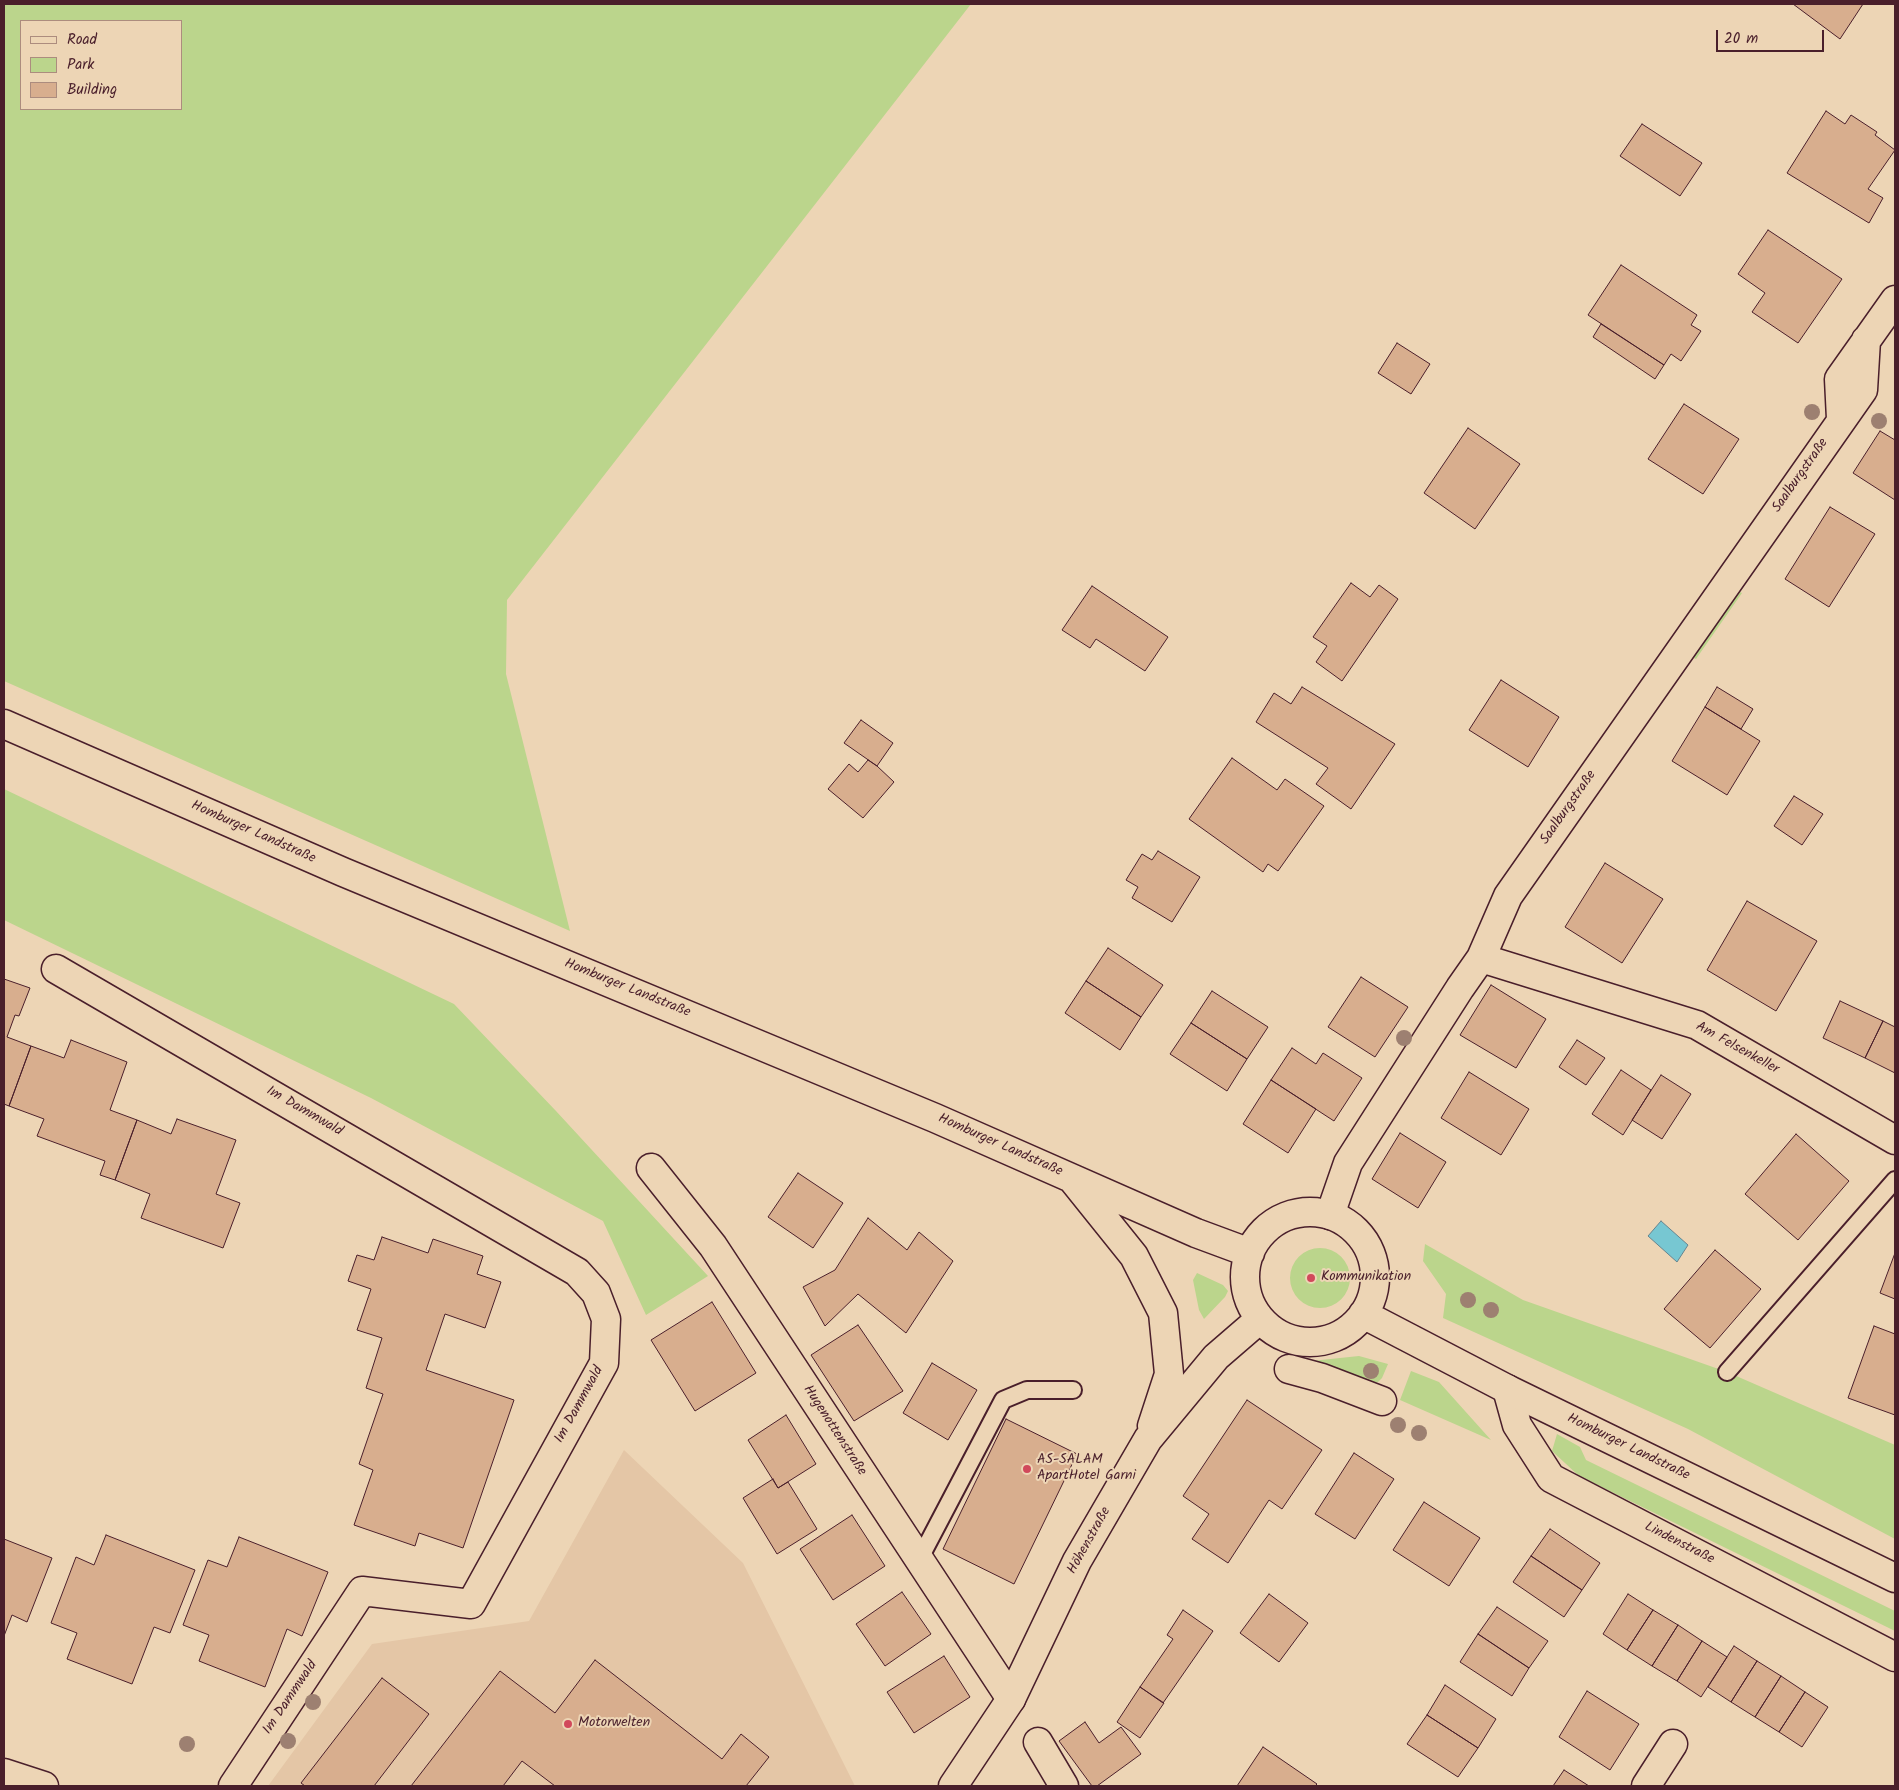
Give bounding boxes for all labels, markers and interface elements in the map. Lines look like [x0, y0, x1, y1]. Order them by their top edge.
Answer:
legend [20, 20, 182, 110]
scale bar [1719, 20, 1826, 52]
text: 20 m [1724, 27, 1758, 51]
text: Road [67, 28, 97, 52]
text: Park [67, 53, 94, 77]
text: Building [67, 78, 117, 102]
street label: Saalburgstraße [1769, 436, 1833, 516]
street label: Saalburgstraße [1537, 768, 1601, 848]
street label: Homburger Landstraße [188, 798, 318, 868]
street label: Homburger Landstraße [561, 956, 693, 1022]
street label: Am Felsenkeller [1692, 1019, 1782, 1079]
street label: Im Dammwald [263, 1083, 345, 1141]
street label: Homburger Landstraße [935, 1111, 1065, 1181]
place label: Kommunikation [1321, 1270, 1411, 1286]
marker: Kommunikation [1305, 1272, 1317, 1284]
street label: Im Dammwald [552, 1364, 608, 1446]
street label: Hugenottenstraße [798, 1383, 870, 1479]
street label: Homburger Landstraße [1564, 1411, 1692, 1485]
place label: AS-SALAM ApartHotel Garni [1037, 1453, 1136, 1485]
marker: AS-SALAM ApartHotel Garni [1021, 1463, 1033, 1475]
street label: Höhenstraße [1065, 1505, 1115, 1577]
street label: Lindenstraße [1641, 1519, 1717, 1569]
street label: Im Dammwald [260, 1658, 322, 1738]
place label: Motorwelten [578, 1716, 650, 1732]
marker: Motorwelten [562, 1718, 574, 1730]

